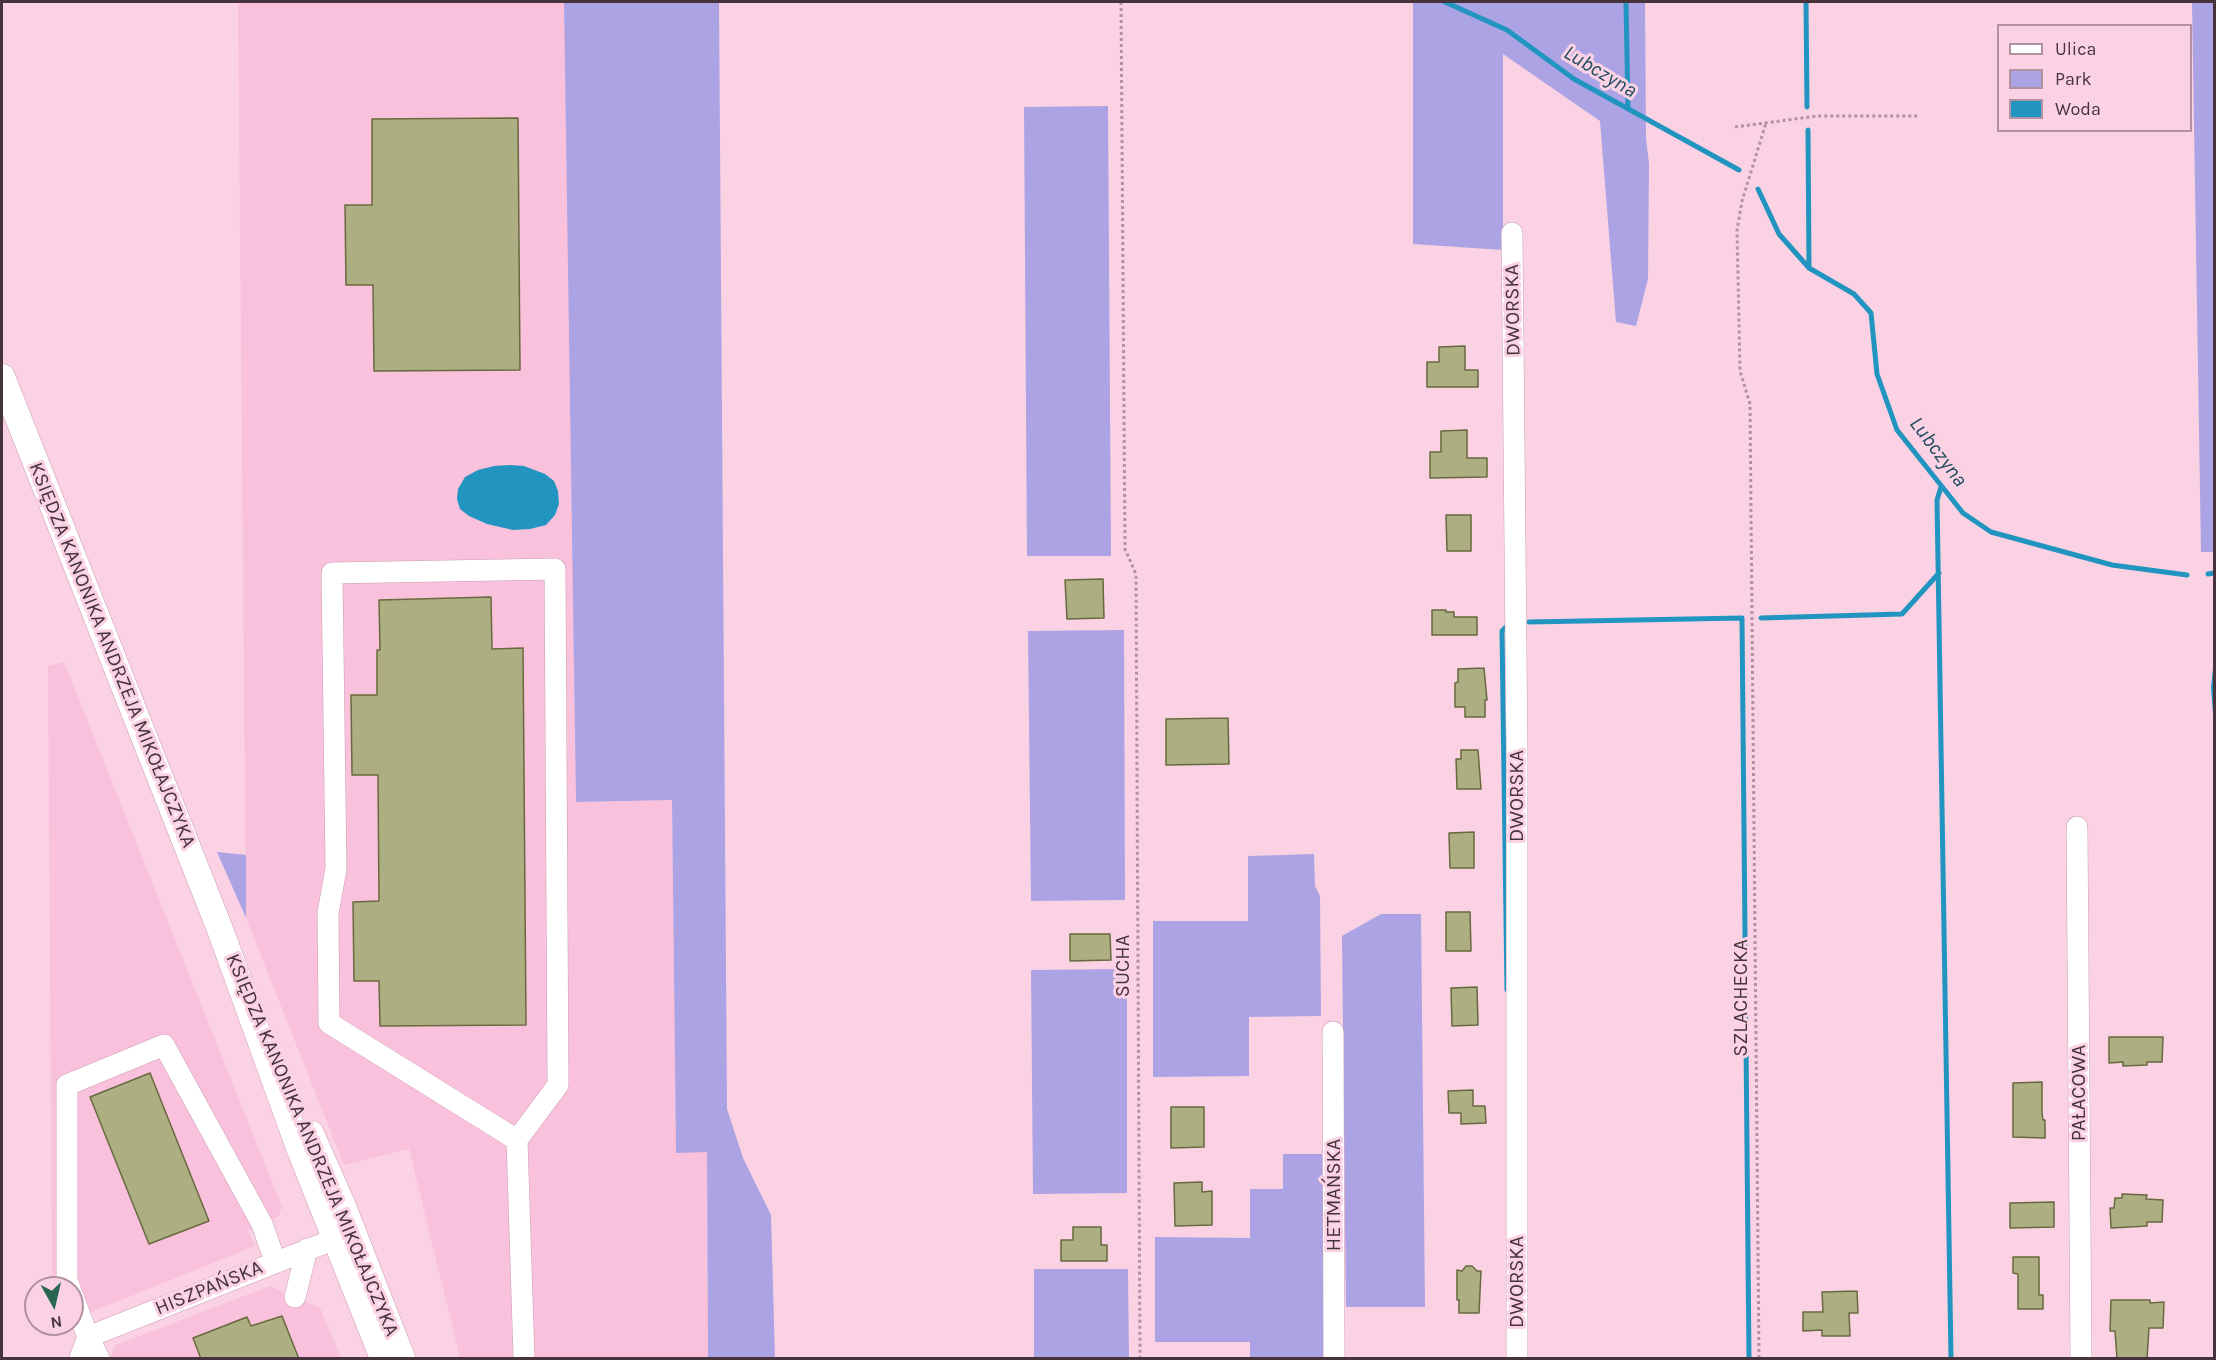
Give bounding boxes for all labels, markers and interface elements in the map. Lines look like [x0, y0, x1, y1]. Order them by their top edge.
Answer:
legend [1997, 24, 2192, 132]
text: Ulica [2055, 38, 2096, 60]
water label: Lubczyna [1559, 40, 1641, 104]
text: Park [2055, 68, 2092, 90]
text: Woda [2055, 98, 2101, 120]
street label: DWORSKA [1500, 264, 1526, 356]
water label: Lubczyna [1904, 412, 1972, 492]
street label: KSIĘDZA KANONIKA ANDRZEJA MIKOŁAJCZYKA [23, 459, 201, 851]
street label: DWORSKA [1505, 750, 1529, 842]
street label: SUCHA [1111, 935, 1135, 997]
street label: SZLACHECKA [1729, 939, 1753, 1057]
street label: KSIĘDZA KANONIKA ANDRZEJA MIKOŁAJCZYKA [220, 950, 404, 1340]
street label: PAŁACOWA [2067, 1045, 2091, 1141]
street label: HETMAŃSKA [1322, 1139, 1346, 1251]
street label: DWORSKA [1505, 1236, 1529, 1328]
street label: HISZPAŃSKA [152, 1256, 266, 1320]
north arrow [24, 1276, 84, 1336]
text: N [49, 1312, 63, 1333]

